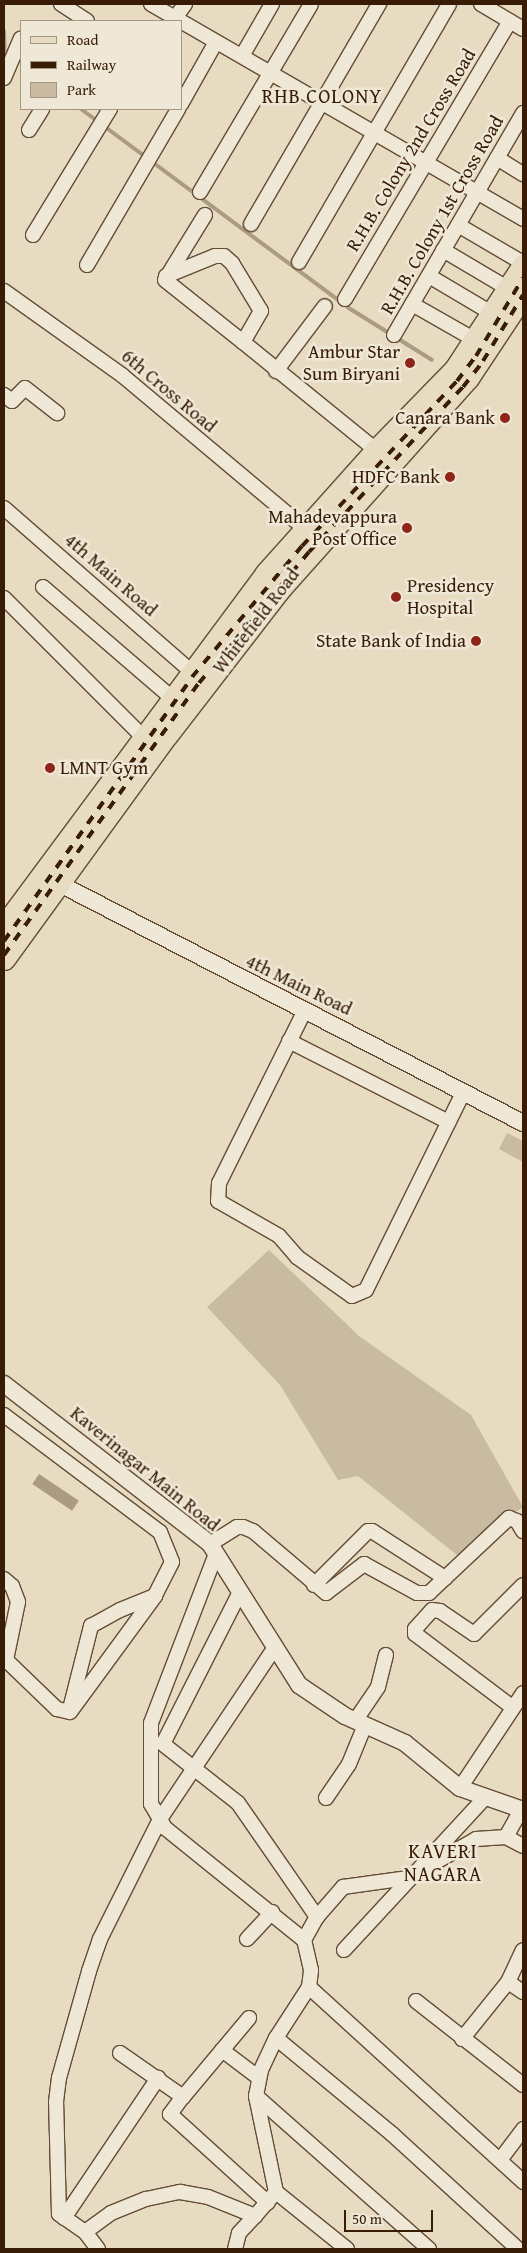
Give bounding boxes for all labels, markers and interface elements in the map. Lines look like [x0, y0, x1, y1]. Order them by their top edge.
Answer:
legend [20, 20, 182, 110]
text: Road [67, 29, 98, 50]
street label: R.H.B. Colony 2nd Cross Road [341, 45, 481, 255]
text: Railway [67, 54, 116, 75]
text: Park [67, 79, 96, 100]
district label: RHB COLONY [260, 83, 384, 107]
street label: R.H.B. Colony 1st Cross Road [376, 111, 508, 319]
place label: Ambur Star Sum Biryani [303, 341, 400, 385]
street label: 6th Cross Road [117, 345, 221, 437]
marker: Ambur Star Sum Biryani [404, 357, 416, 369]
place label: Canara Bank [395, 407, 495, 429]
marker: Canara Bank [499, 412, 511, 424]
place label: HDFC Bank [352, 466, 440, 488]
marker: HDFC Bank [444, 471, 456, 483]
place label: Mahadevappura Post Office [268, 506, 397, 550]
marker: Mahadevappura Post Office [401, 522, 413, 534]
street label: 4th Main Road [60, 529, 162, 621]
street label: Whitefield Road [208, 564, 304, 678]
place label: Presidency Hospital [407, 575, 494, 619]
marker: Presidency Hospital [389, 590, 403, 604]
place label: State Bank of India [316, 630, 466, 652]
marker: State Bank of India [470, 635, 482, 647]
place label: LMNT Gym [60, 757, 148, 779]
marker: LMNT Gym [44, 762, 56, 774]
street label: 4th Main Road [242, 950, 356, 1020]
street label: Kaverinagar Main Road [66, 1402, 224, 1536]
district label: KAVERI NAGARA [403, 1839, 483, 1886]
scale bar [347, 2200, 436, 2232]
text: 50 m [352, 2208, 382, 2229]

